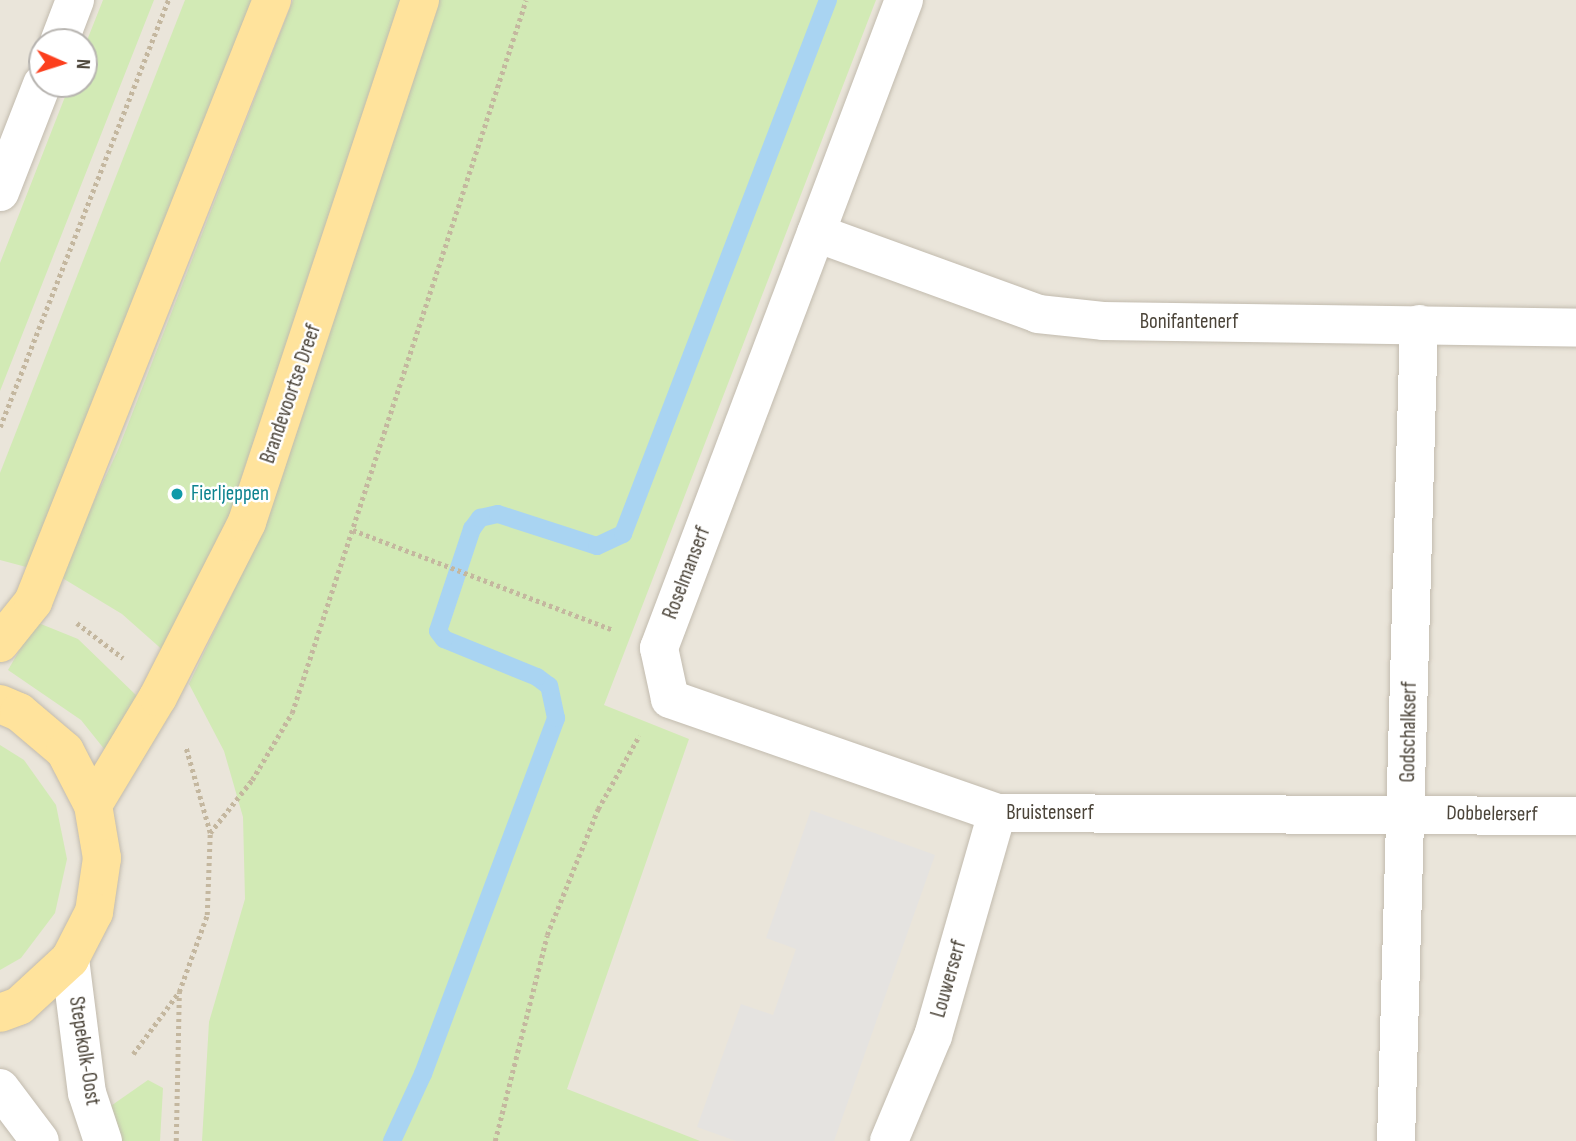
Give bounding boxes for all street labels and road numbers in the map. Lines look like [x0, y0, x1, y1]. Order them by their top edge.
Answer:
street label: Bonifantenerf [1140, 309, 1238, 335]
street label: Brandevoortse Dreef [255, 321, 327, 467]
street label: Roselmanserf [658, 523, 716, 623]
street label: Godschalkserf [1396, 681, 1422, 783]
street label: Bruistenserf [1006, 800, 1094, 826]
street label: Dobbelerserf [1446, 801, 1538, 827]
street label: Louwerserf [926, 937, 972, 1021]
street label: Stepekolk-Oost [63, 995, 105, 1107]

